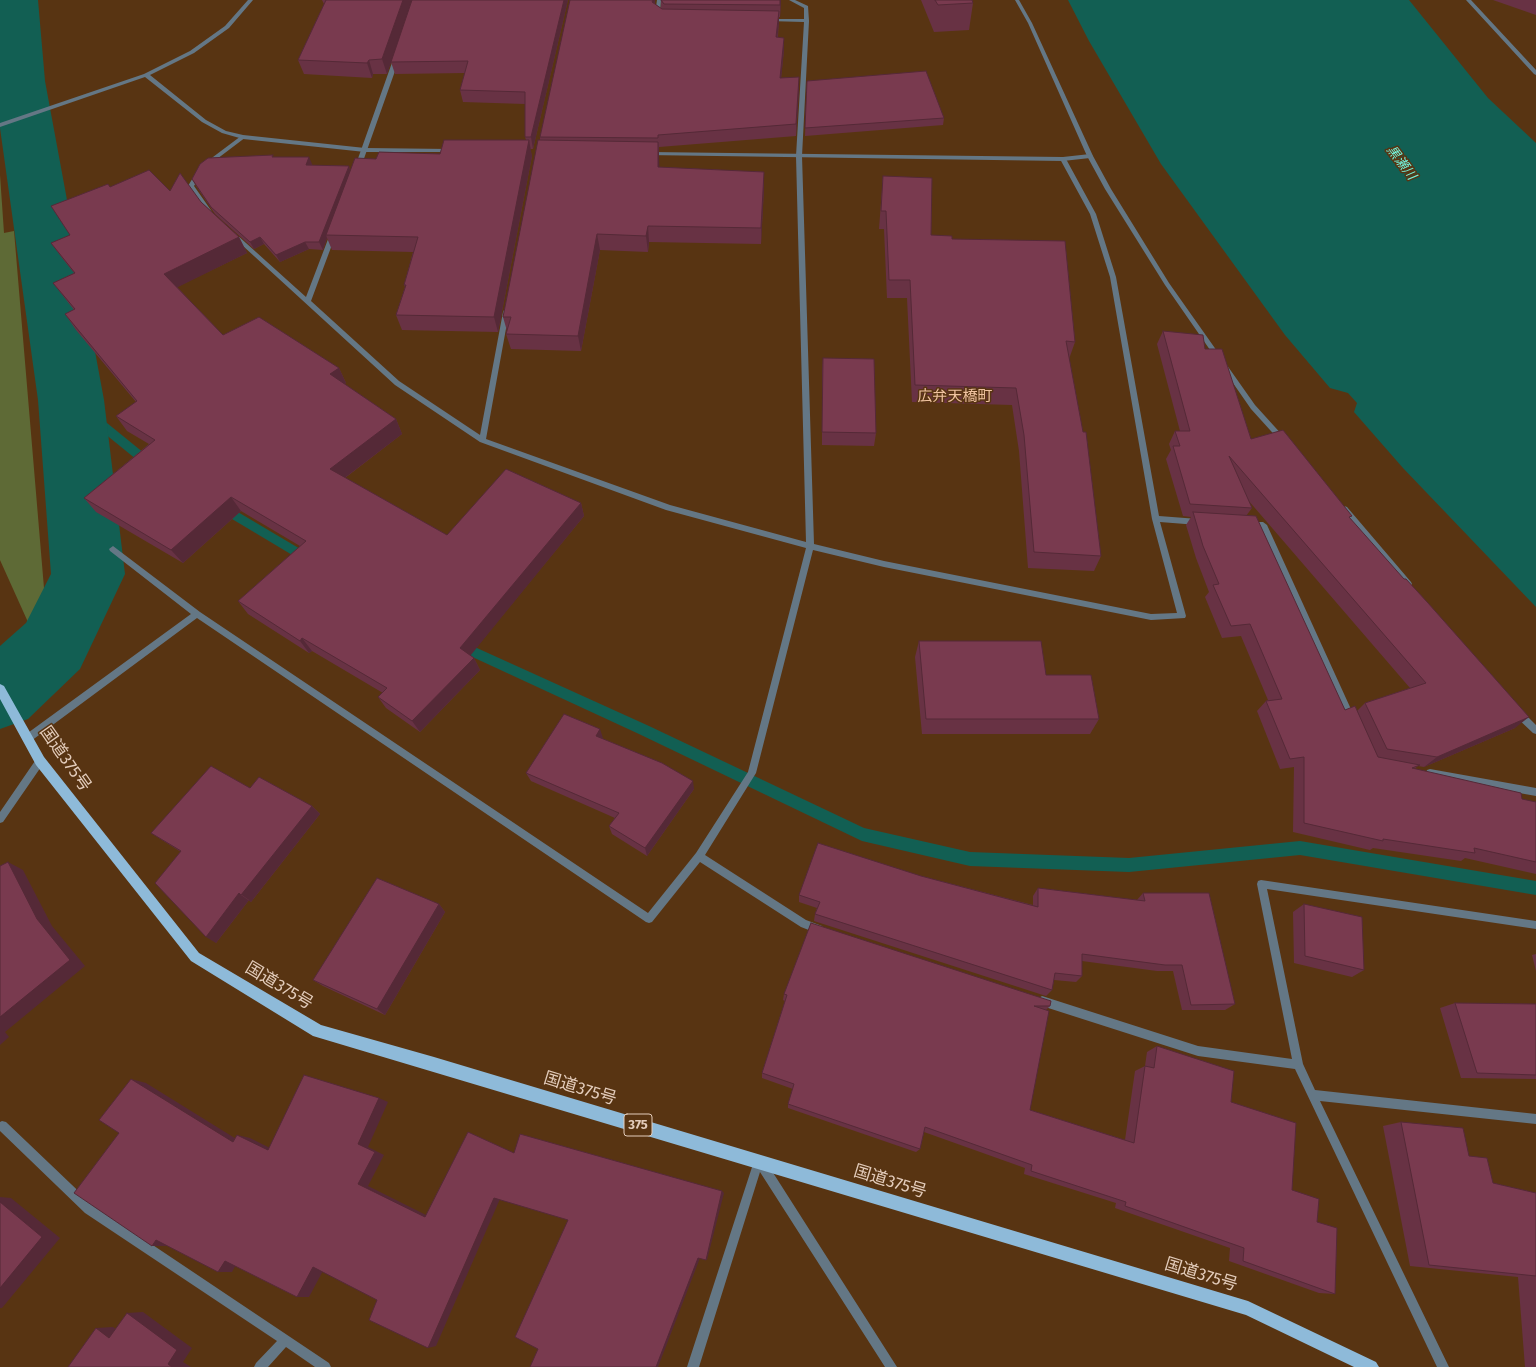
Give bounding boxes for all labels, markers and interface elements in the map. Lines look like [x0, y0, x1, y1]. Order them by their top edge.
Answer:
water label: 黒瀬川 [1383, 143, 1419, 183]
district label: 広弁天橋町 [918, 388, 992, 406]
street label: 国道375号 [35, 722, 95, 796]
street label: 国道375号 [242, 958, 316, 1014]
street label: 国道375号 [541, 1068, 619, 1110]
road number: 375 [624, 1114, 652, 1136]
street label: 国道375号 [851, 1161, 929, 1203]
street label: 国道375号 [1162, 1254, 1240, 1296]

